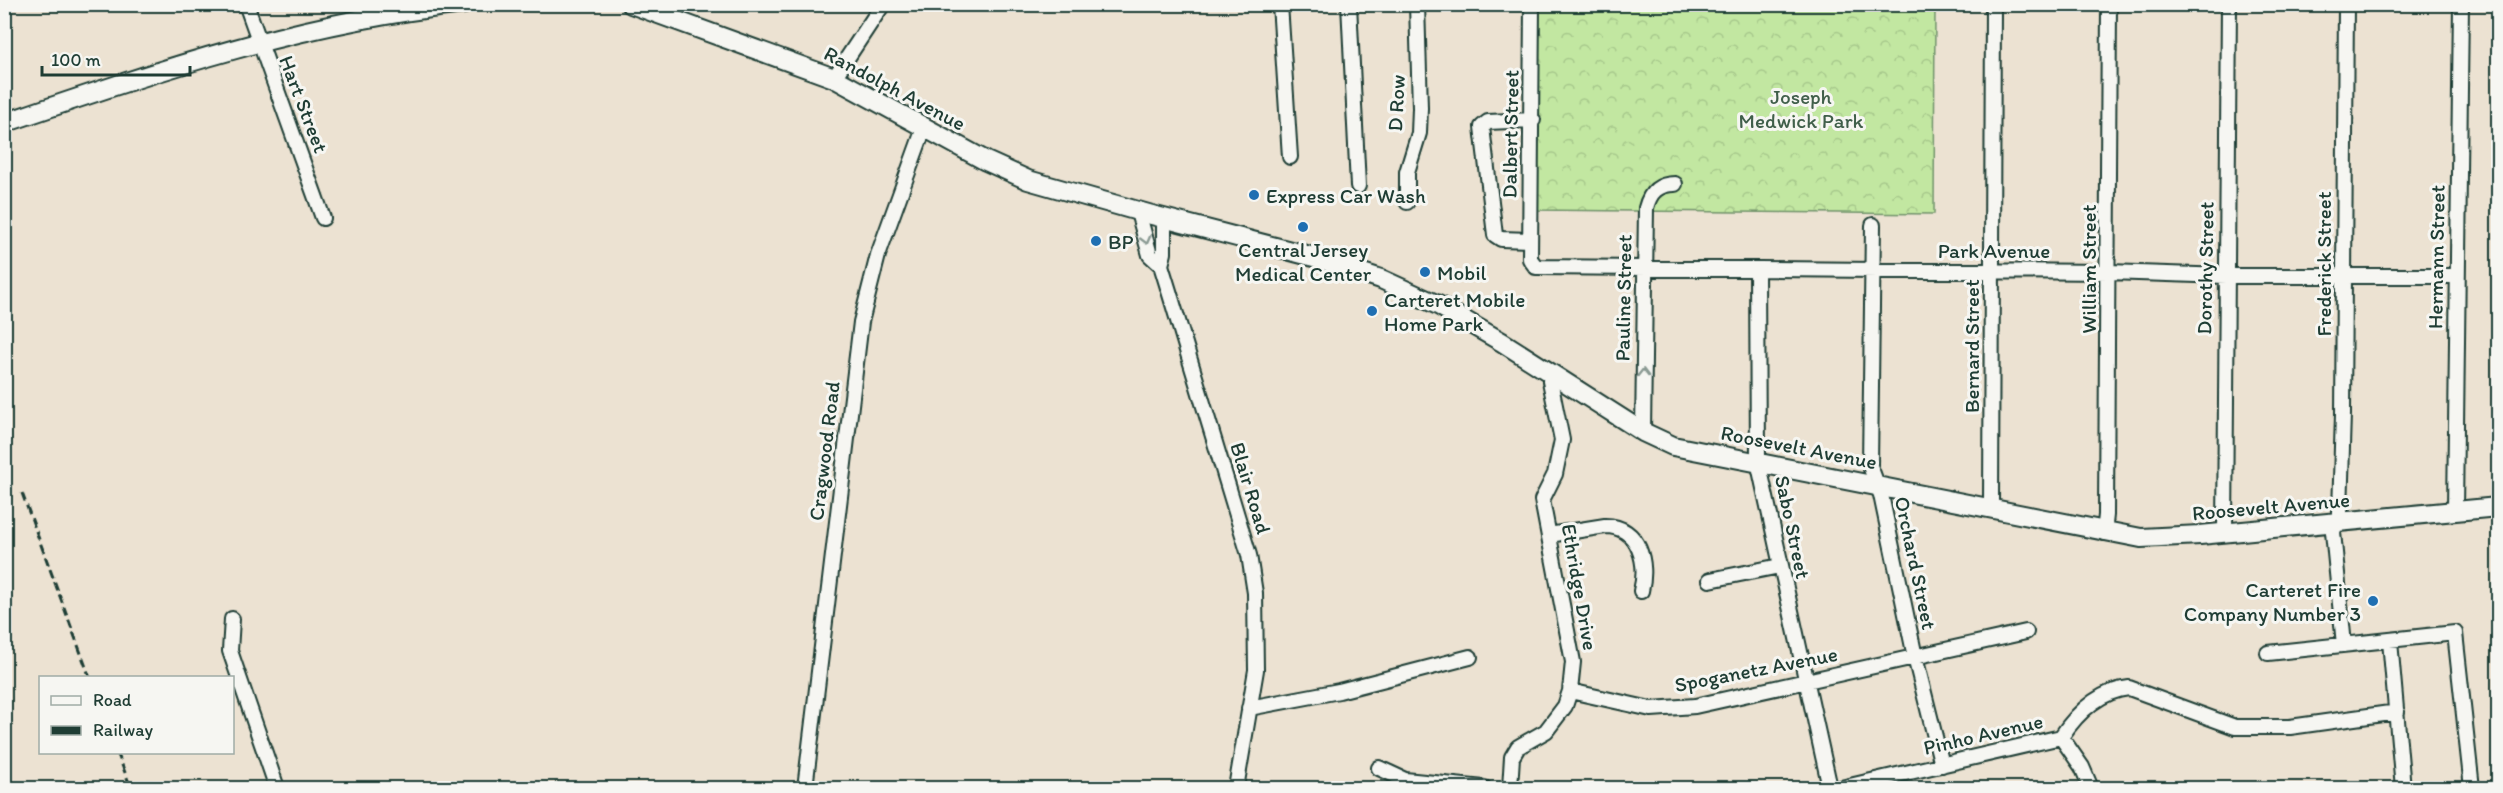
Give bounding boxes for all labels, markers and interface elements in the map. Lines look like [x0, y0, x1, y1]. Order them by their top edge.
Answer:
scale bar [42, 39, 190, 77]
street label: Randolph Avenue [820, 40, 970, 136]
text: 100 m [51, 49, 101, 71]
street label: Hart Street [274, 52, 334, 156]
street label: Dalbert Street [1496, 69, 1524, 198]
street label: D Row [1382, 74, 1410, 132]
park label: Joseph Medwick Park [1739, 84, 1864, 133]
place label: Express Car Wash [1266, 183, 1426, 208]
street label: Hermann Street [2422, 184, 2450, 329]
marker: Express Car Wash [1247, 188, 1261, 202]
street label: Frederick Street [2311, 191, 2336, 336]
street label: Dorothy Street [2191, 201, 2219, 335]
street label: William Street [2076, 204, 2101, 334]
marker: Central Jersey Medical Center [1296, 220, 1310, 234]
place label: BP [1108, 229, 1134, 254]
marker: BP [1089, 234, 1103, 248]
street label: Pauline Street [1609, 234, 1637, 362]
one-way arrow [1139, 235, 1152, 245]
place label: Central Jersey Medical Center [1235, 237, 1372, 286]
street label: Park Avenue [1938, 238, 2050, 263]
place label: Mobil [1437, 260, 1487, 285]
marker: Mobil [1418, 265, 1432, 279]
street label: Bernard Street [1959, 279, 1984, 413]
place label: Carteret Mobile Home Park [1384, 287, 1525, 336]
marker: Carteret Mobile Home Park [1365, 304, 1379, 318]
one-way arrow [1637, 369, 1649, 378]
street label: Cragwood Road [803, 380, 845, 522]
street label: Roosevelt Avenue [1719, 420, 1879, 474]
street label: Blair Road [1225, 439, 1277, 537]
street label: Sabo Street [1770, 473, 1816, 581]
street label: Roosevelt Avenue [2191, 487, 2351, 525]
street label: Orchard Street [1890, 494, 1942, 632]
street label: Ethridge Drive [1557, 522, 1603, 652]
place label: Carteret Fire Company Number 3 [2184, 577, 2361, 626]
marker: Carteret Fire Company Number 3 [2366, 594, 2380, 608]
street label: Spoganetz Avenue [1672, 641, 1840, 697]
legend [39, 676, 234, 754]
text: Road [93, 689, 132, 711]
street label: Pinho Avenue [1921, 708, 2045, 760]
text: Railway [93, 719, 154, 741]

